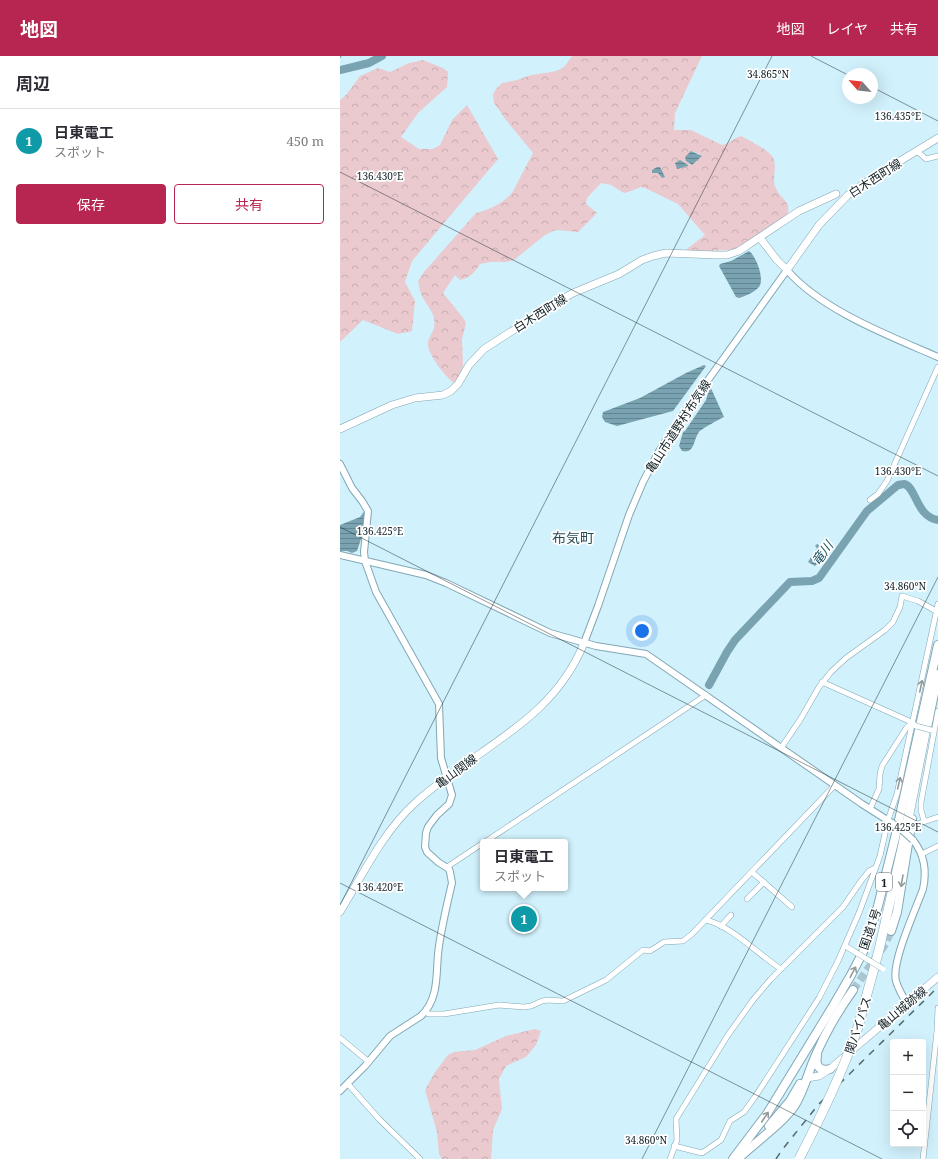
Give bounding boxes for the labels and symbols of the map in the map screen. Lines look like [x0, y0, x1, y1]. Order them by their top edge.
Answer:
text: 34.865°N [747, 67, 789, 81]
north arrow [842, 68, 878, 104]
text: 136.435°E [875, 109, 921, 123]
street label: 白木西町線 [845, 155, 905, 201]
text: 136.430°E [357, 169, 403, 183]
street label: 白木西町線 [510, 290, 570, 336]
street label: 亀山市道野村布気線 [641, 376, 715, 476]
text: 136.430°E [875, 464, 921, 478]
text: 136.425°E [357, 524, 403, 538]
district label: 布気町 [552, 528, 594, 547]
water label: 竜川 [807, 536, 838, 569]
text: 34.860°N [884, 579, 926, 593]
your location [632, 621, 652, 641]
one-way arrow [917, 680, 925, 693]
street label: 亀山関線 [432, 750, 480, 792]
one-way arrow [896, 777, 904, 790]
text: 136.425°E [875, 820, 921, 834]
road number: 1 [876, 873, 892, 891]
one-way arrow [898, 874, 906, 887]
text: 136.420°E [357, 880, 403, 894]
pin: 1 [511, 904, 537, 934]
street label: 国道1号 [855, 906, 885, 952]
one-way arrow [849, 966, 857, 978]
street label: 亀山城跡線 [874, 982, 930, 1034]
street label: 関バイパス [841, 994, 875, 1056]
one-way arrow [761, 1112, 769, 1123]
text: 34.860°N [625, 1133, 667, 1147]

